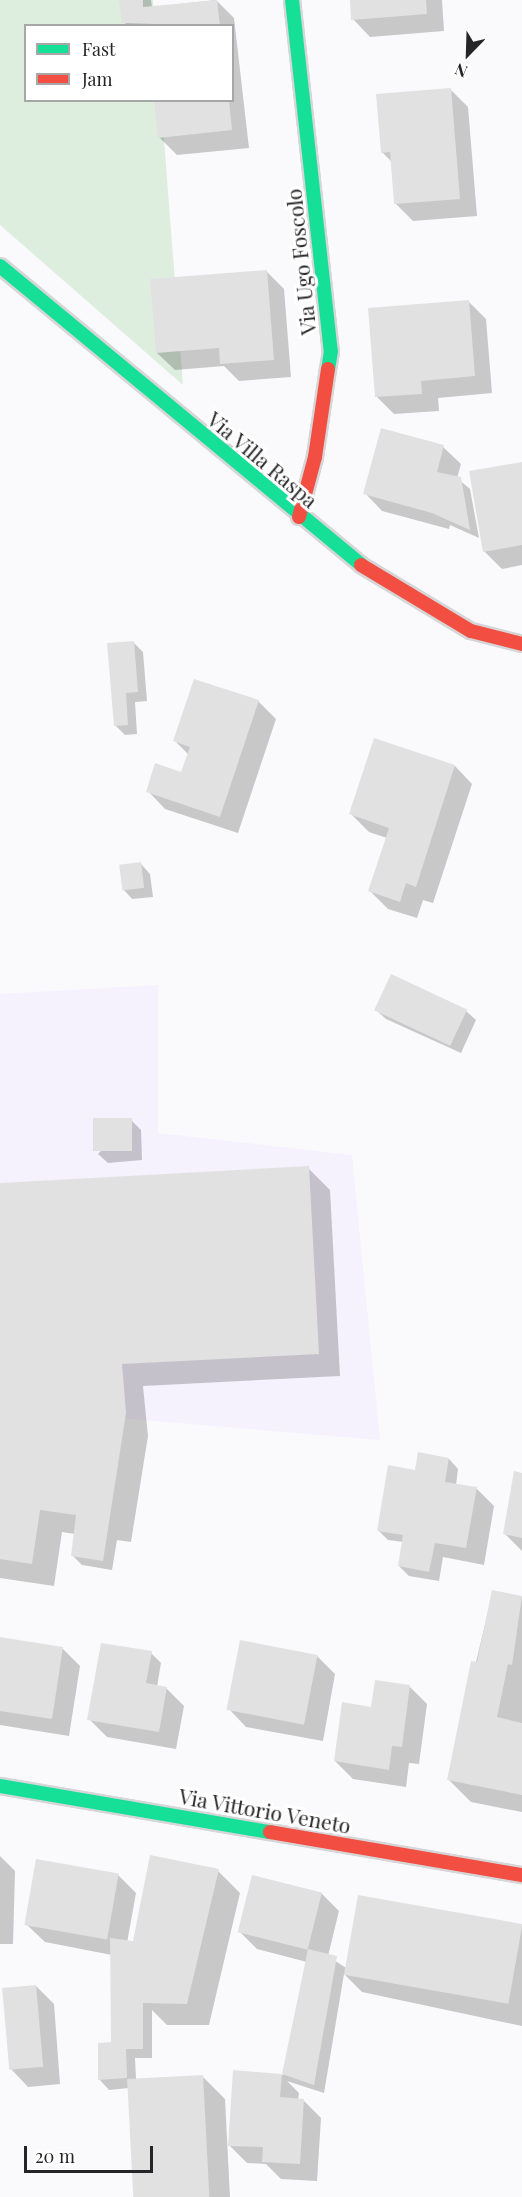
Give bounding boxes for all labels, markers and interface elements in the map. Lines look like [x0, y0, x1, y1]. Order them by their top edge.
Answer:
legend [24, 24, 234, 102]
north arrow [438, 24, 498, 84]
text: Fast [82, 37, 115, 61]
text: N [451, 59, 470, 83]
text: Jam [82, 67, 112, 91]
street label: Via Ugo Foscolo [280, 188, 320, 336]
street label: Via Villa Raspa [202, 405, 324, 513]
street label: Via Vittorio Veneto [176, 1782, 354, 1838]
scale bar [27, 2134, 156, 2172]
text: 20 m [35, 2144, 75, 2168]

